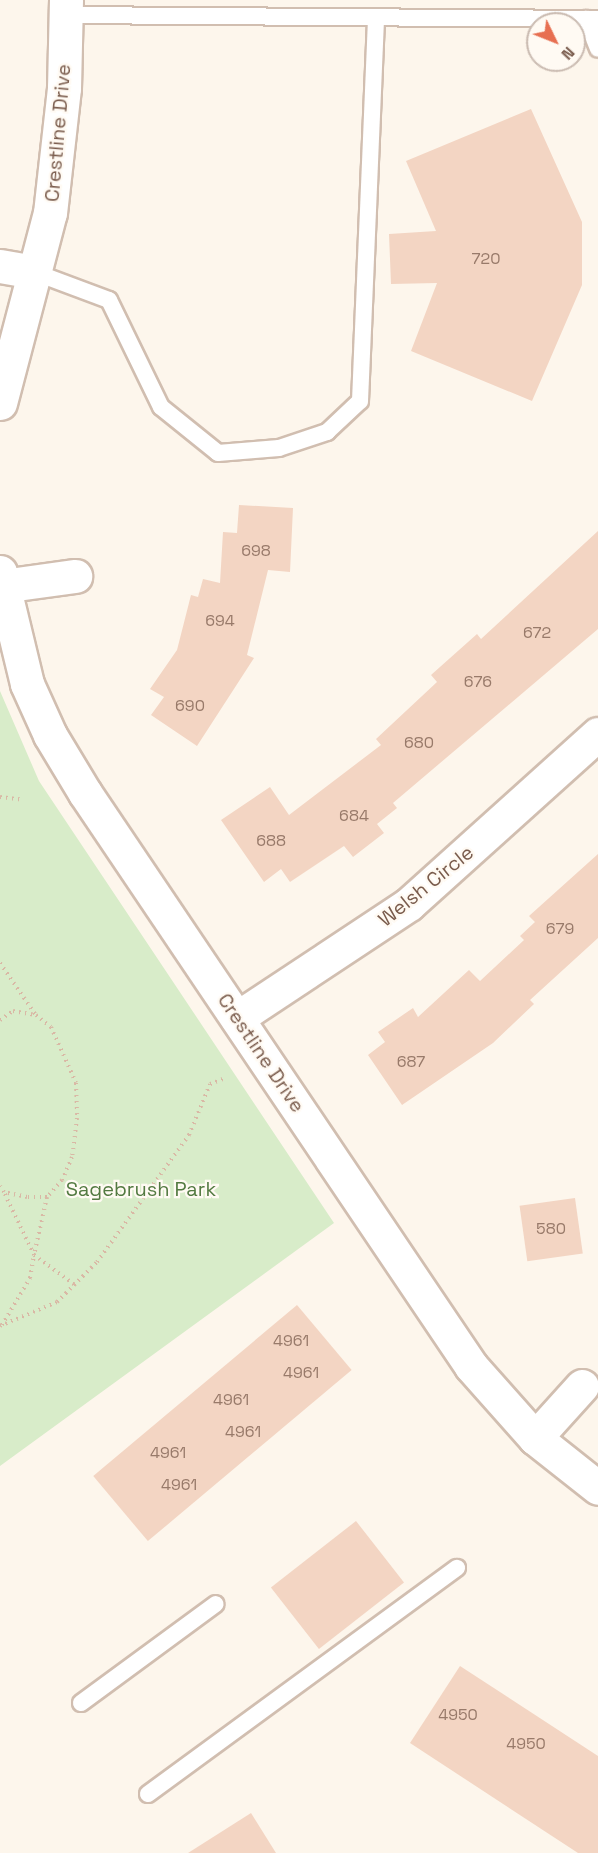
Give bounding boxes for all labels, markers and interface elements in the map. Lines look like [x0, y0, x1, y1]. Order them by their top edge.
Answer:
north arrow [526, 12, 586, 72]
text: N [557, 42, 579, 64]
street label: Crestline Drive [40, 63, 76, 203]
house number: 720 [472, 249, 500, 269]
house number: 698 [241, 541, 271, 561]
house number: 694 [205, 611, 235, 631]
house number: 672 [523, 623, 551, 643]
house number: 676 [464, 672, 492, 692]
house number: 690 [175, 696, 205, 716]
house number: 680 [404, 733, 434, 753]
house number: 684 [339, 806, 369, 826]
house number: 688 [256, 831, 286, 851]
street label: Welsh Circle [374, 840, 478, 932]
house number: 679 [546, 919, 574, 939]
street label: Crestline Drive [212, 989, 310, 1117]
house number: 687 [397, 1052, 425, 1072]
park label: Sagebrush Park [66, 1177, 216, 1201]
house number: 580 [536, 1219, 566, 1239]
house number: 4961 [273, 1331, 309, 1351]
house number: 4961 [283, 1363, 319, 1383]
house number: 4961 [213, 1390, 249, 1410]
house number: 4961 [225, 1422, 261, 1442]
house number: 4961 [150, 1443, 186, 1463]
house number: 4961 [161, 1475, 197, 1495]
house number: 4950 [438, 1705, 478, 1725]
house number: 4950 [506, 1734, 546, 1754]

